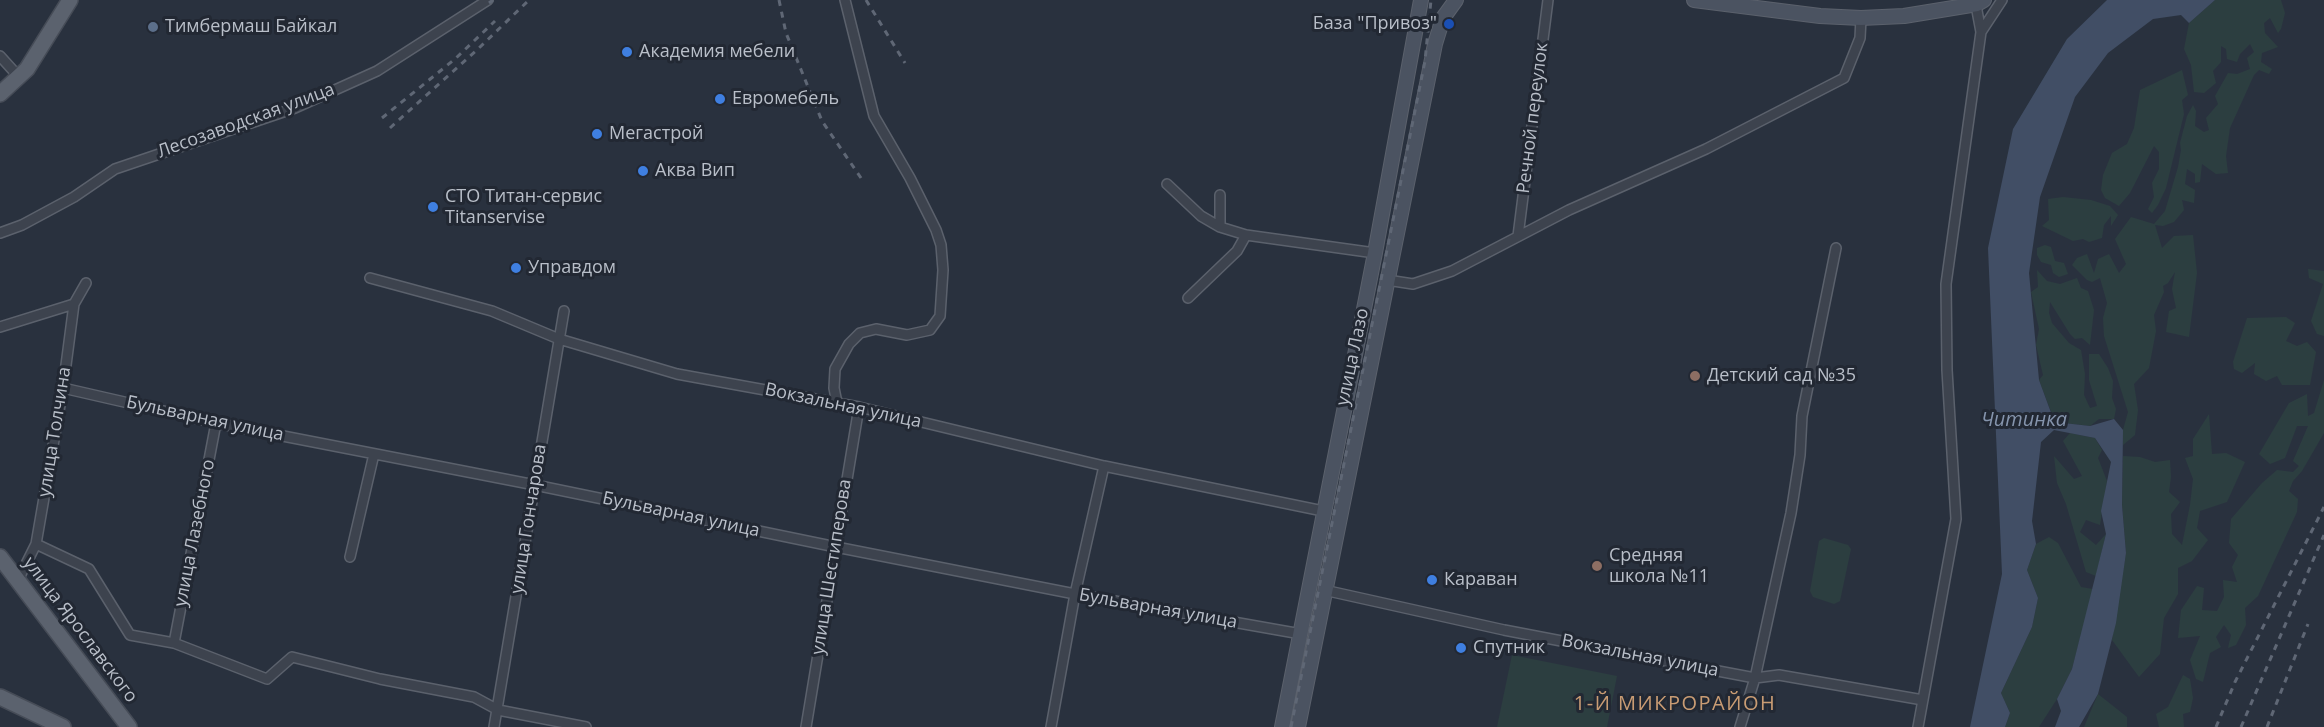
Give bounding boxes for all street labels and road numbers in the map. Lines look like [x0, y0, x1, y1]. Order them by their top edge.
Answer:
street label: Речной переулок [1513, 41, 1553, 195]
street label: Лесозаводская улица [154, 79, 338, 163]
street label: улица Лазо [1332, 306, 1374, 408]
street label: улица Толчина [34, 365, 76, 499]
street label: Вокзальная улица [763, 379, 923, 433]
street label: Бульварная улица [124, 392, 286, 446]
street label: улица Гончарова [506, 443, 552, 595]
street label: улица Лазебного [170, 457, 220, 609]
street label: улица Шестиперова [807, 478, 857, 656]
street label: Бульварная улица [600, 488, 762, 542]
street label: улица Ярославского [18, 553, 142, 707]
street label: Бульварная улица [1077, 584, 1239, 634]
street label: Вокзальная улица [1560, 630, 1720, 682]

